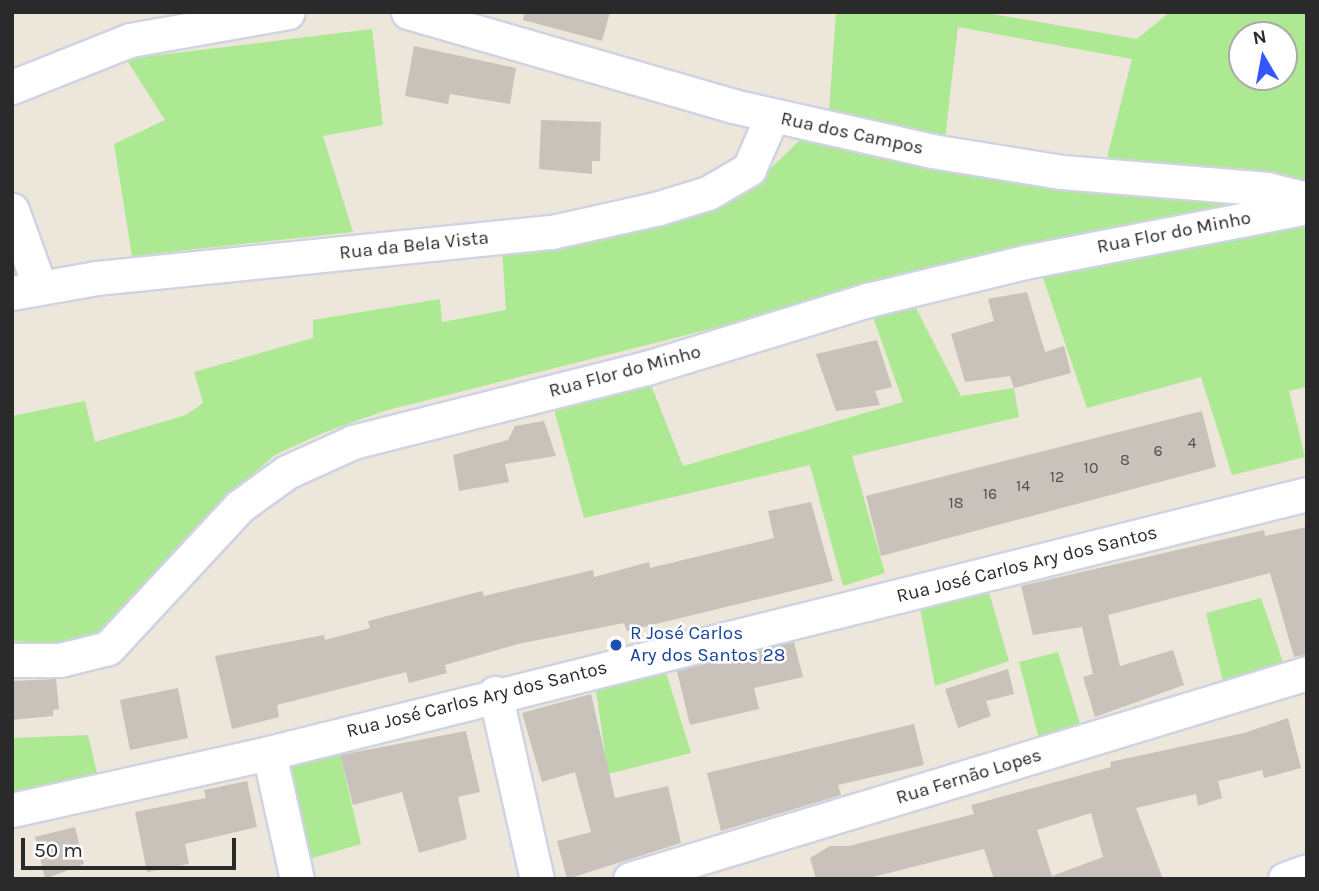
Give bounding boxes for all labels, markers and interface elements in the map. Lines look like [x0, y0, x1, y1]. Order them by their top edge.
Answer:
north arrow [1228, 21, 1298, 91]
text: N [1251, 25, 1268, 49]
street label: Rua dos Campos [778, 108, 926, 160]
street label: Rua Flor do Minho [1095, 207, 1253, 259]
street label: Rua da Bela Vista [338, 227, 490, 265]
street label: Rua Flor do Minho [547, 341, 703, 403]
house number: 4 [1188, 433, 1196, 453]
house number: 6 [1153, 441, 1163, 461]
house number: 8 [1120, 450, 1130, 470]
house number: 10 [1084, 458, 1098, 478]
house number: 12 [1050, 467, 1064, 487]
house number: 14 [1016, 476, 1030, 496]
house number: 16 [983, 484, 997, 504]
house number: 18 [948, 493, 964, 513]
street label: Rua José Carlos Ary dos Santos [894, 522, 1160, 608]
place label: R José Carlos Ary dos Santos 28 [630, 623, 785, 667]
marker: R José Carlos Ary dos Santos 28 [608, 637, 624, 653]
street label: Rua José Carlos Ary dos Santos [344, 657, 610, 743]
street label: Rua Fernão Lopes [893, 744, 1045, 810]
scale bar [24, 824, 240, 868]
text: 50 m [34, 838, 83, 862]

